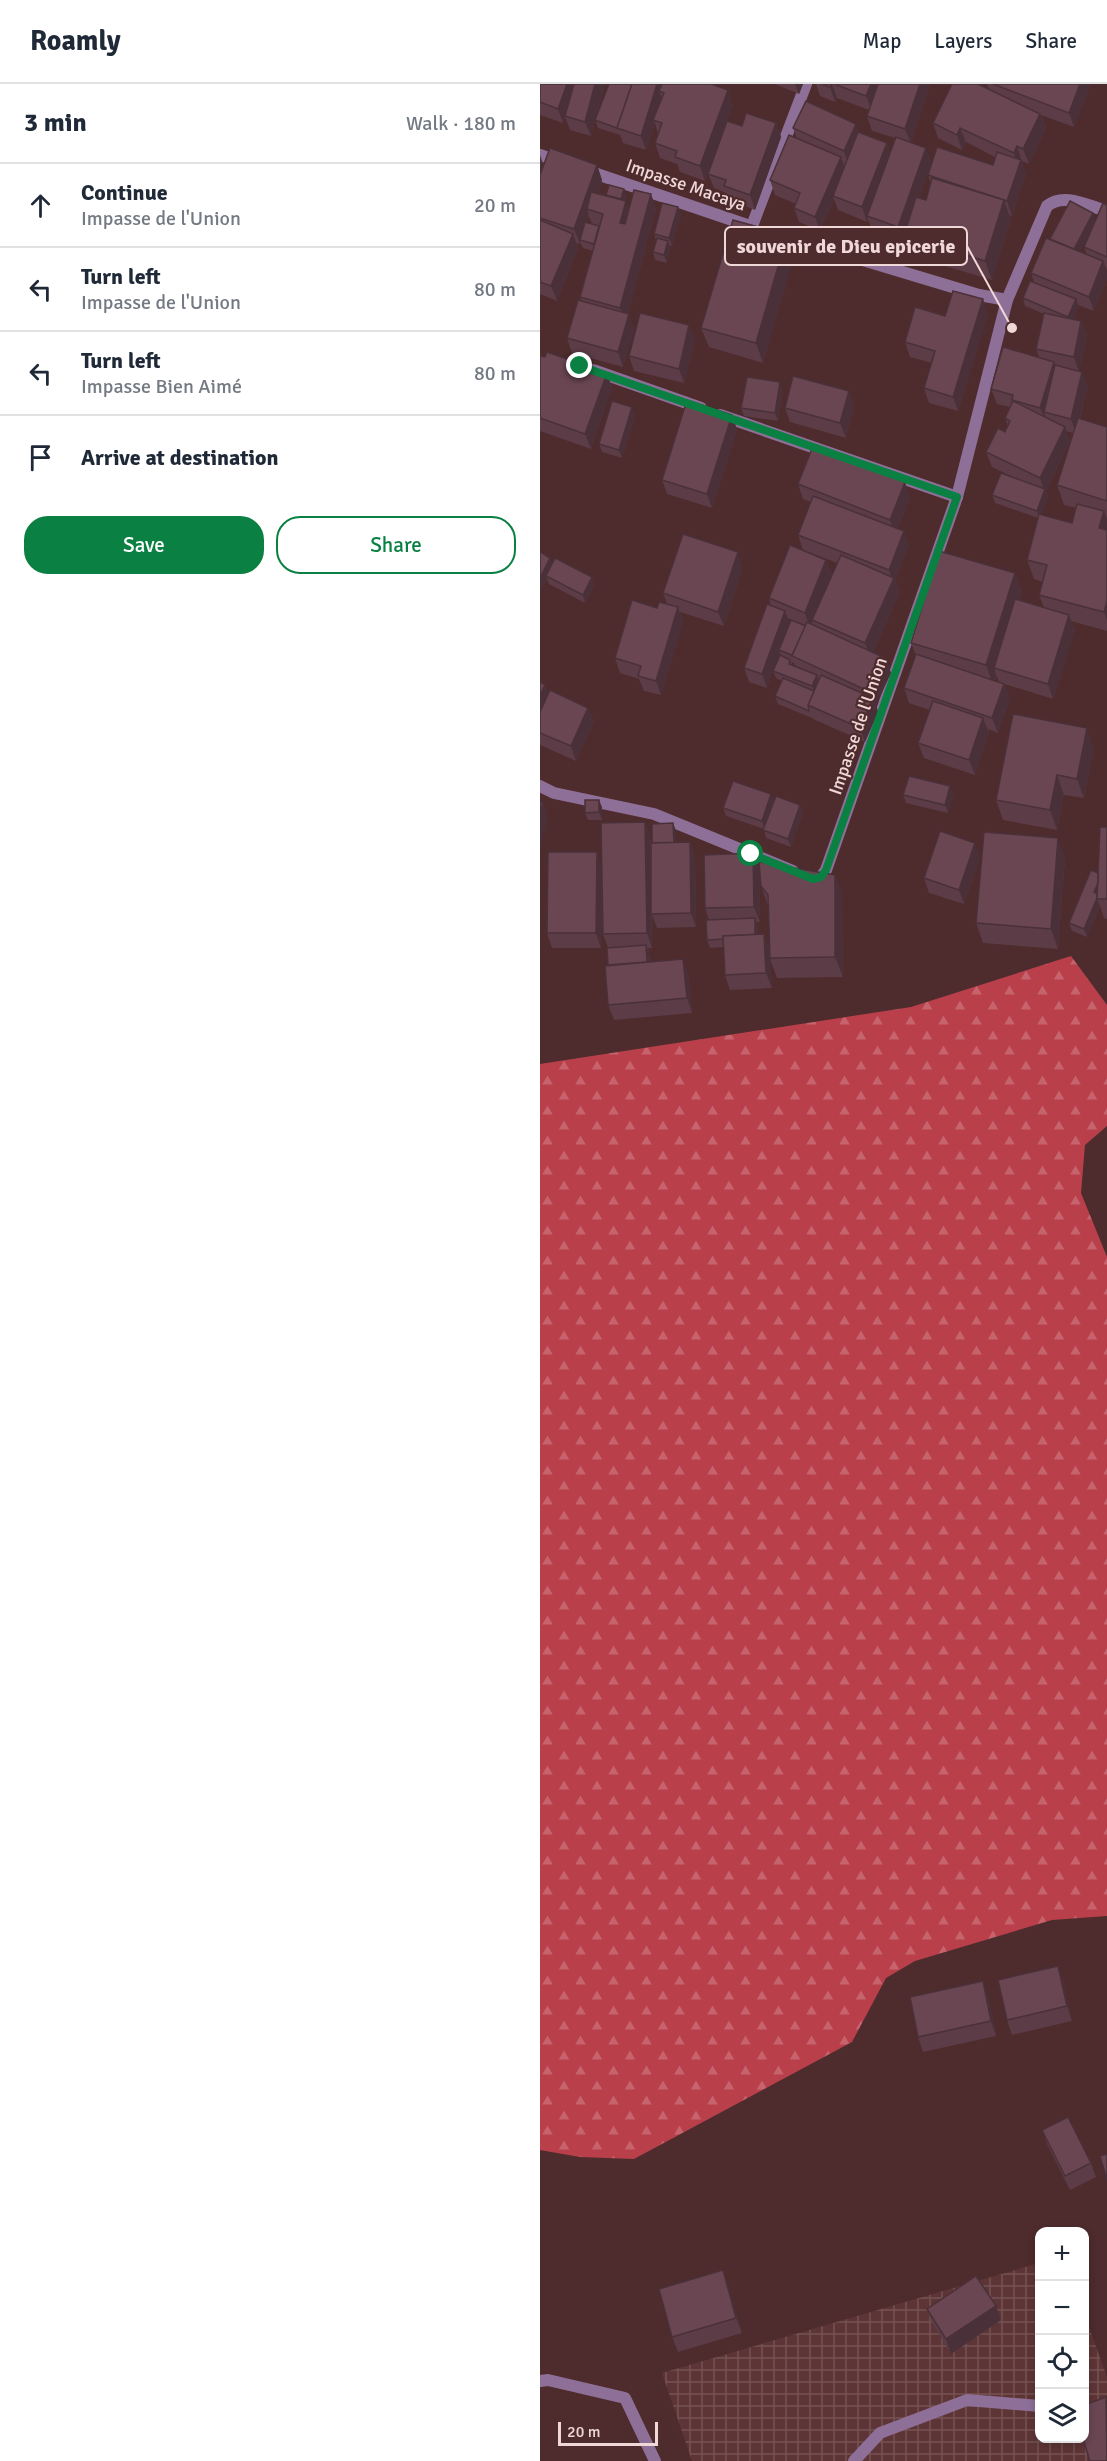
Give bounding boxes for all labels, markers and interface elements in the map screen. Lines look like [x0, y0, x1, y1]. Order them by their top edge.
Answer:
text: Roamly [30, 24, 121, 58]
text: Map [863, 28, 901, 54]
text: Layers [934, 28, 992, 54]
text: Share [1025, 28, 1077, 54]
text: 3 min [24, 107, 87, 139]
text: Walk · 180 m [406, 111, 516, 136]
street label: Impasse Macaya [623, 154, 749, 216]
text: Continue [81, 179, 168, 206]
icon: ahead [24, 189, 57, 222]
text: 20 m [474, 193, 516, 218]
text: Impasse de l'Union [81, 206, 241, 231]
callout: souvenir de Dieu epicerie [725, 227, 967, 265]
text: souvenir de Dieu epicerie [737, 234, 955, 259]
text: Turn left [81, 263, 161, 290]
icon: left [24, 273, 57, 306]
text: 80 m [474, 277, 516, 302]
text: Impasse de l'Union [81, 290, 241, 315]
text: Turn left [81, 347, 161, 374]
route end [566, 352, 592, 378]
icon: left [24, 357, 57, 390]
text: 80 m [474, 361, 516, 386]
text: Impasse Bien Aimé [81, 374, 242, 399]
icon: arrive [24, 441, 57, 474]
text: Arrive at destination [81, 444, 278, 471]
button: Save [24, 516, 264, 574]
button: Share [276, 516, 516, 574]
street label: Impasse de l'Union [824, 654, 892, 798]
route start [737, 840, 763, 866]
map controls [1035, 2227, 1089, 2443]
button: + [1035, 2227, 1089, 2281]
button: − [1035, 2281, 1089, 2335]
button: locate [1035, 2335, 1089, 2389]
button: layers [1035, 2389, 1089, 2443]
scale bar [558, 2419, 658, 2446]
text: 20 m [567, 2422, 601, 2442]

